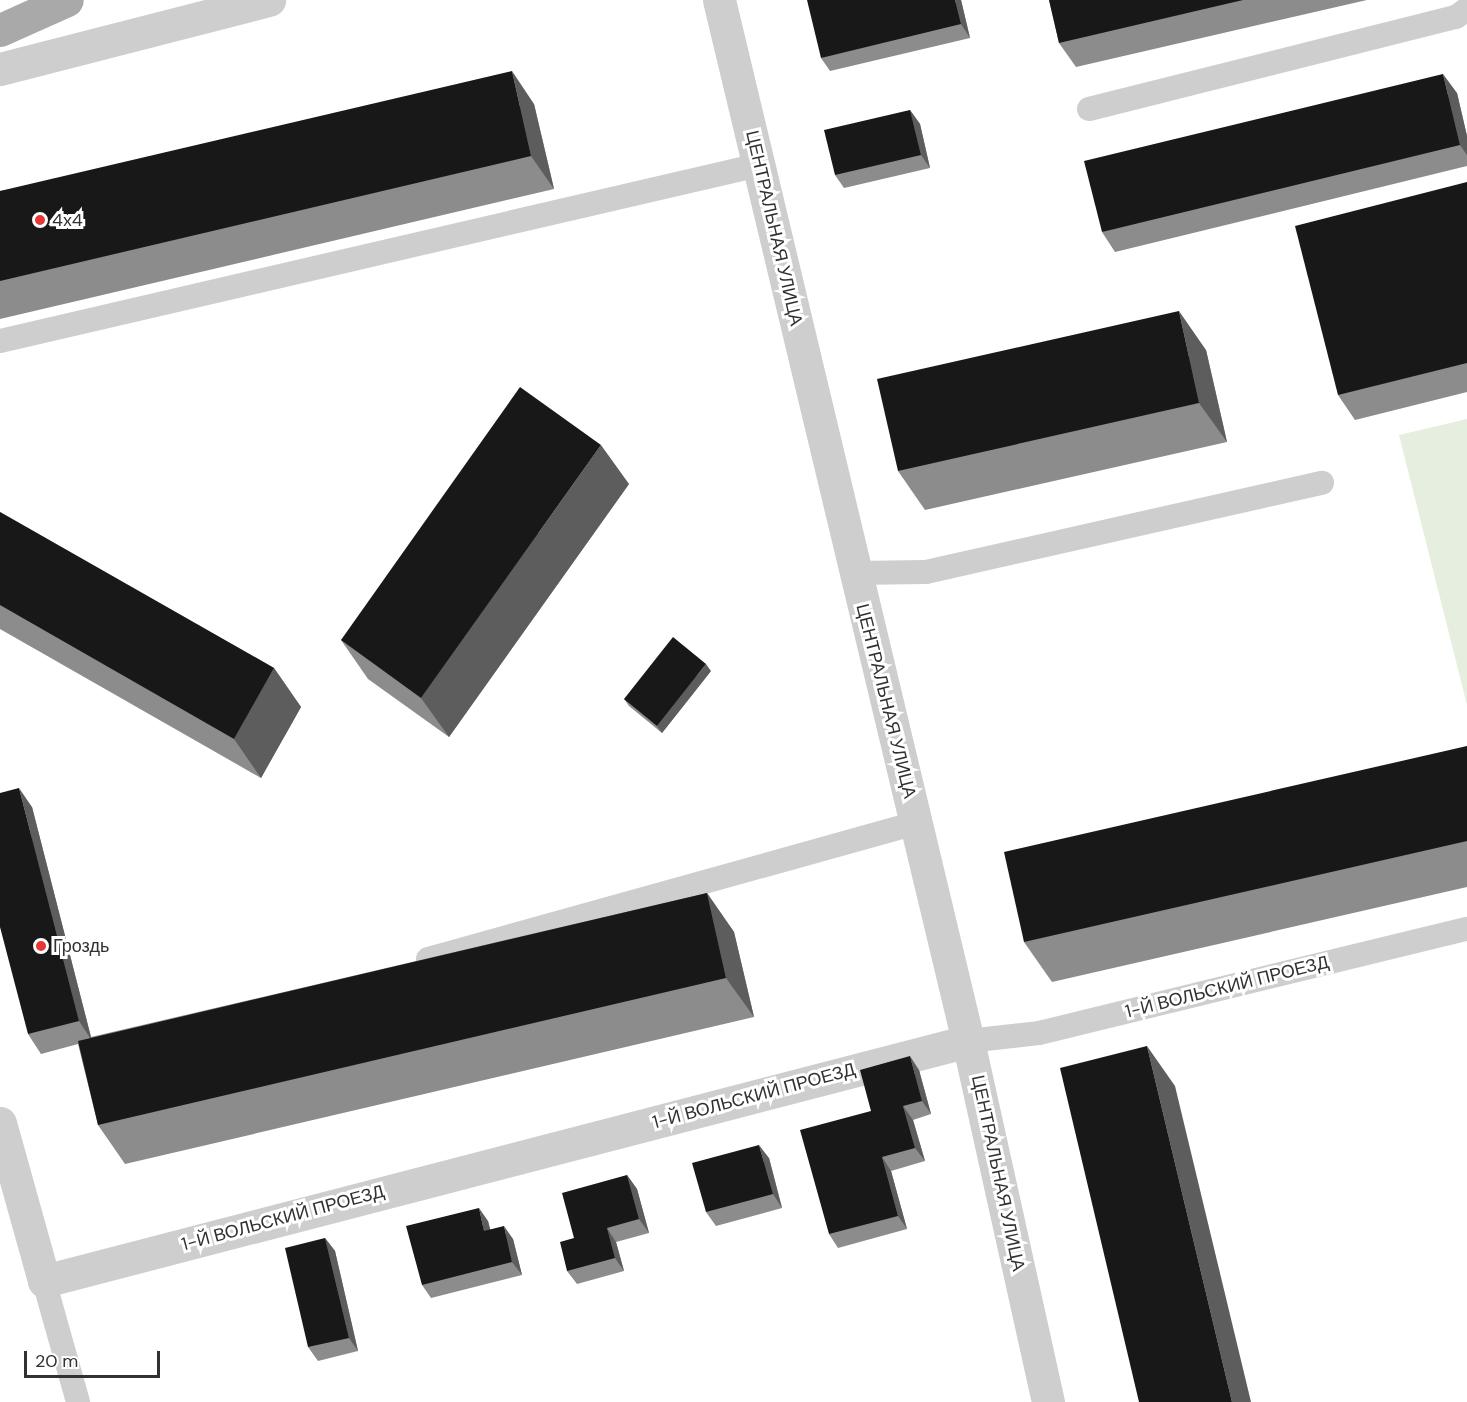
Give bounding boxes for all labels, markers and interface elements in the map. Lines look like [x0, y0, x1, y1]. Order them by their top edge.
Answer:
street label: ЦЕНТРАЛЬНАЯ УЛИЦА [741, 128, 807, 328]
place label: 4x4 [52, 209, 83, 231]
marker: 4x4 [33, 213, 47, 227]
street label: ЦЕНТРАЛЬНАЯ УЛИЦА [851, 601, 921, 801]
place label: Гроздь [53, 935, 109, 957]
marker: Гроздь [34, 939, 48, 953]
street label: 1-Й ВОЛЬСКИЙ ПРОЕЗД [1123, 951, 1331, 1023]
street label: 1-Й ВОЛЬСКИЙ ПРОЕЗД [650, 1059, 858, 1133]
street label: ЦЕНТРАЛЬНАЯ УЛИЦА [967, 1073, 1029, 1273]
street label: 1-Й ВОЛЬСКИЙ ПРОЕЗД [179, 1181, 387, 1255]
scale bar [27, 1339, 164, 1377]
text: 20 m [35, 1349, 78, 1373]

